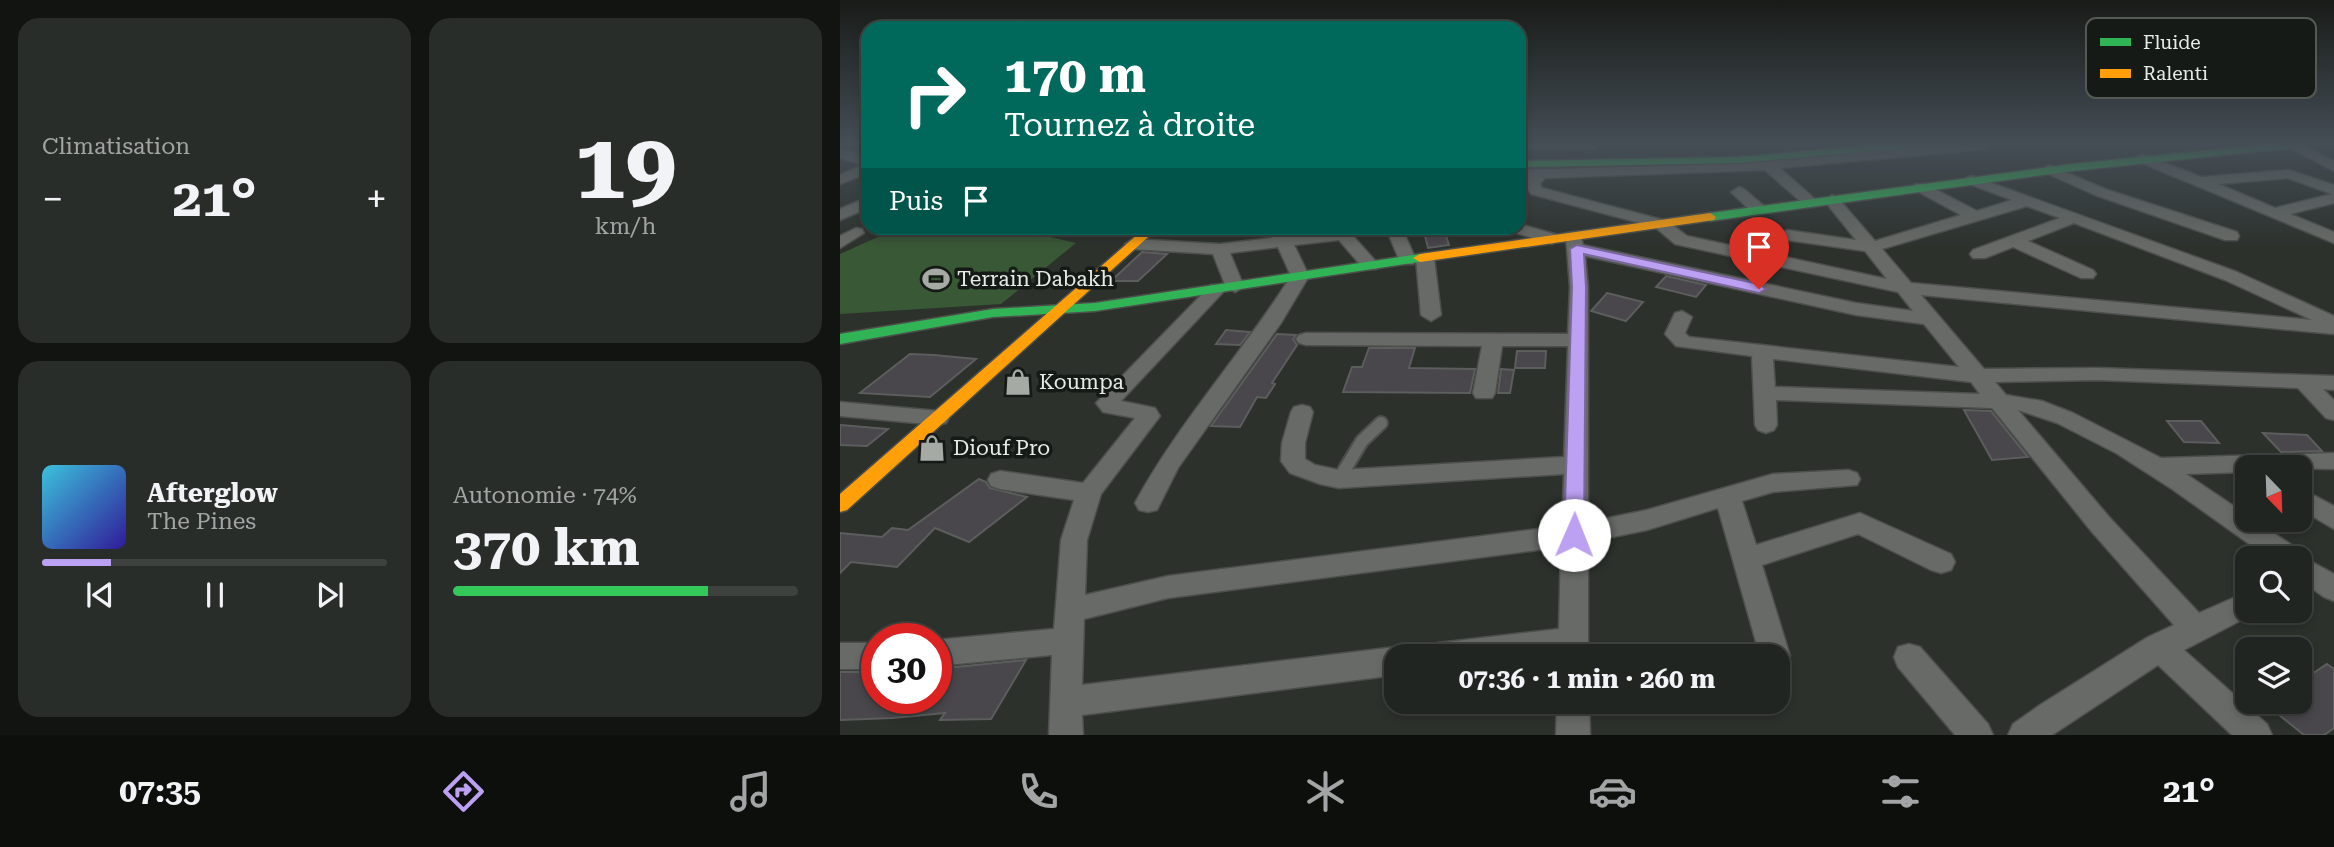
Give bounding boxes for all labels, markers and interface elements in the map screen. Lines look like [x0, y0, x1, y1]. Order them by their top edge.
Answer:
legend [2086, 18, 2316, 98]
text: Fluide [2143, 31, 2201, 54]
text: 170 m [1004, 47, 1146, 104]
icon: right [889, 49, 980, 140]
text: Ralenti [2143, 62, 2208, 85]
text: Tournez à droite [1004, 106, 1255, 144]
text: 19 [575, 114, 676, 220]
text: Climatisation [42, 133, 190, 160]
text: 21° [172, 168, 257, 229]
text: − [42, 177, 63, 221]
text: + [366, 177, 387, 221]
icon: arrive [957, 182, 995, 220]
text: Puis [889, 186, 943, 216]
text: km/h [595, 213, 656, 240]
pin [1729, 217, 1789, 289]
icon: arrive [1740, 228, 1778, 266]
sports icon: Terrain Dabakh [921, 264, 951, 294]
place label: Terrain Dabakh [957, 267, 1114, 291]
shop icon: Koumpa [1003, 367, 1033, 397]
place label: Koumpa [1039, 370, 1125, 394]
shop icon: Diouf Pro [917, 433, 947, 463]
place label: Diouf Pro [953, 436, 1050, 460]
north arrow [2235, 455, 2312, 532]
map controls [2235, 455, 2312, 714]
text: Afterglow [147, 478, 278, 508]
text: Autonomie · 74% [453, 482, 637, 509]
position arrow [1537, 498, 1611, 572]
text: The Pines [147, 508, 256, 535]
text: 370 km [453, 517, 640, 578]
button: search [2235, 546, 2312, 623]
icon: previous [81, 576, 119, 614]
icon: pause [196, 576, 234, 614]
icon: next [311, 576, 349, 614]
speed limit sign: 30 [861, 623, 952, 714]
button: layers [2235, 637, 2312, 714]
text: 07:36 · 1 min · 260 m [1459, 664, 1715, 694]
icon: directions [439, 767, 488, 816]
icon: music [726, 767, 775, 816]
icon: phone [1014, 767, 1063, 816]
icon: climate [1301, 767, 1350, 816]
icon: car [1588, 767, 1637, 816]
icon: filters [1876, 767, 1925, 816]
text: 07:35 [119, 772, 201, 810]
text: 21° [2163, 772, 2215, 810]

